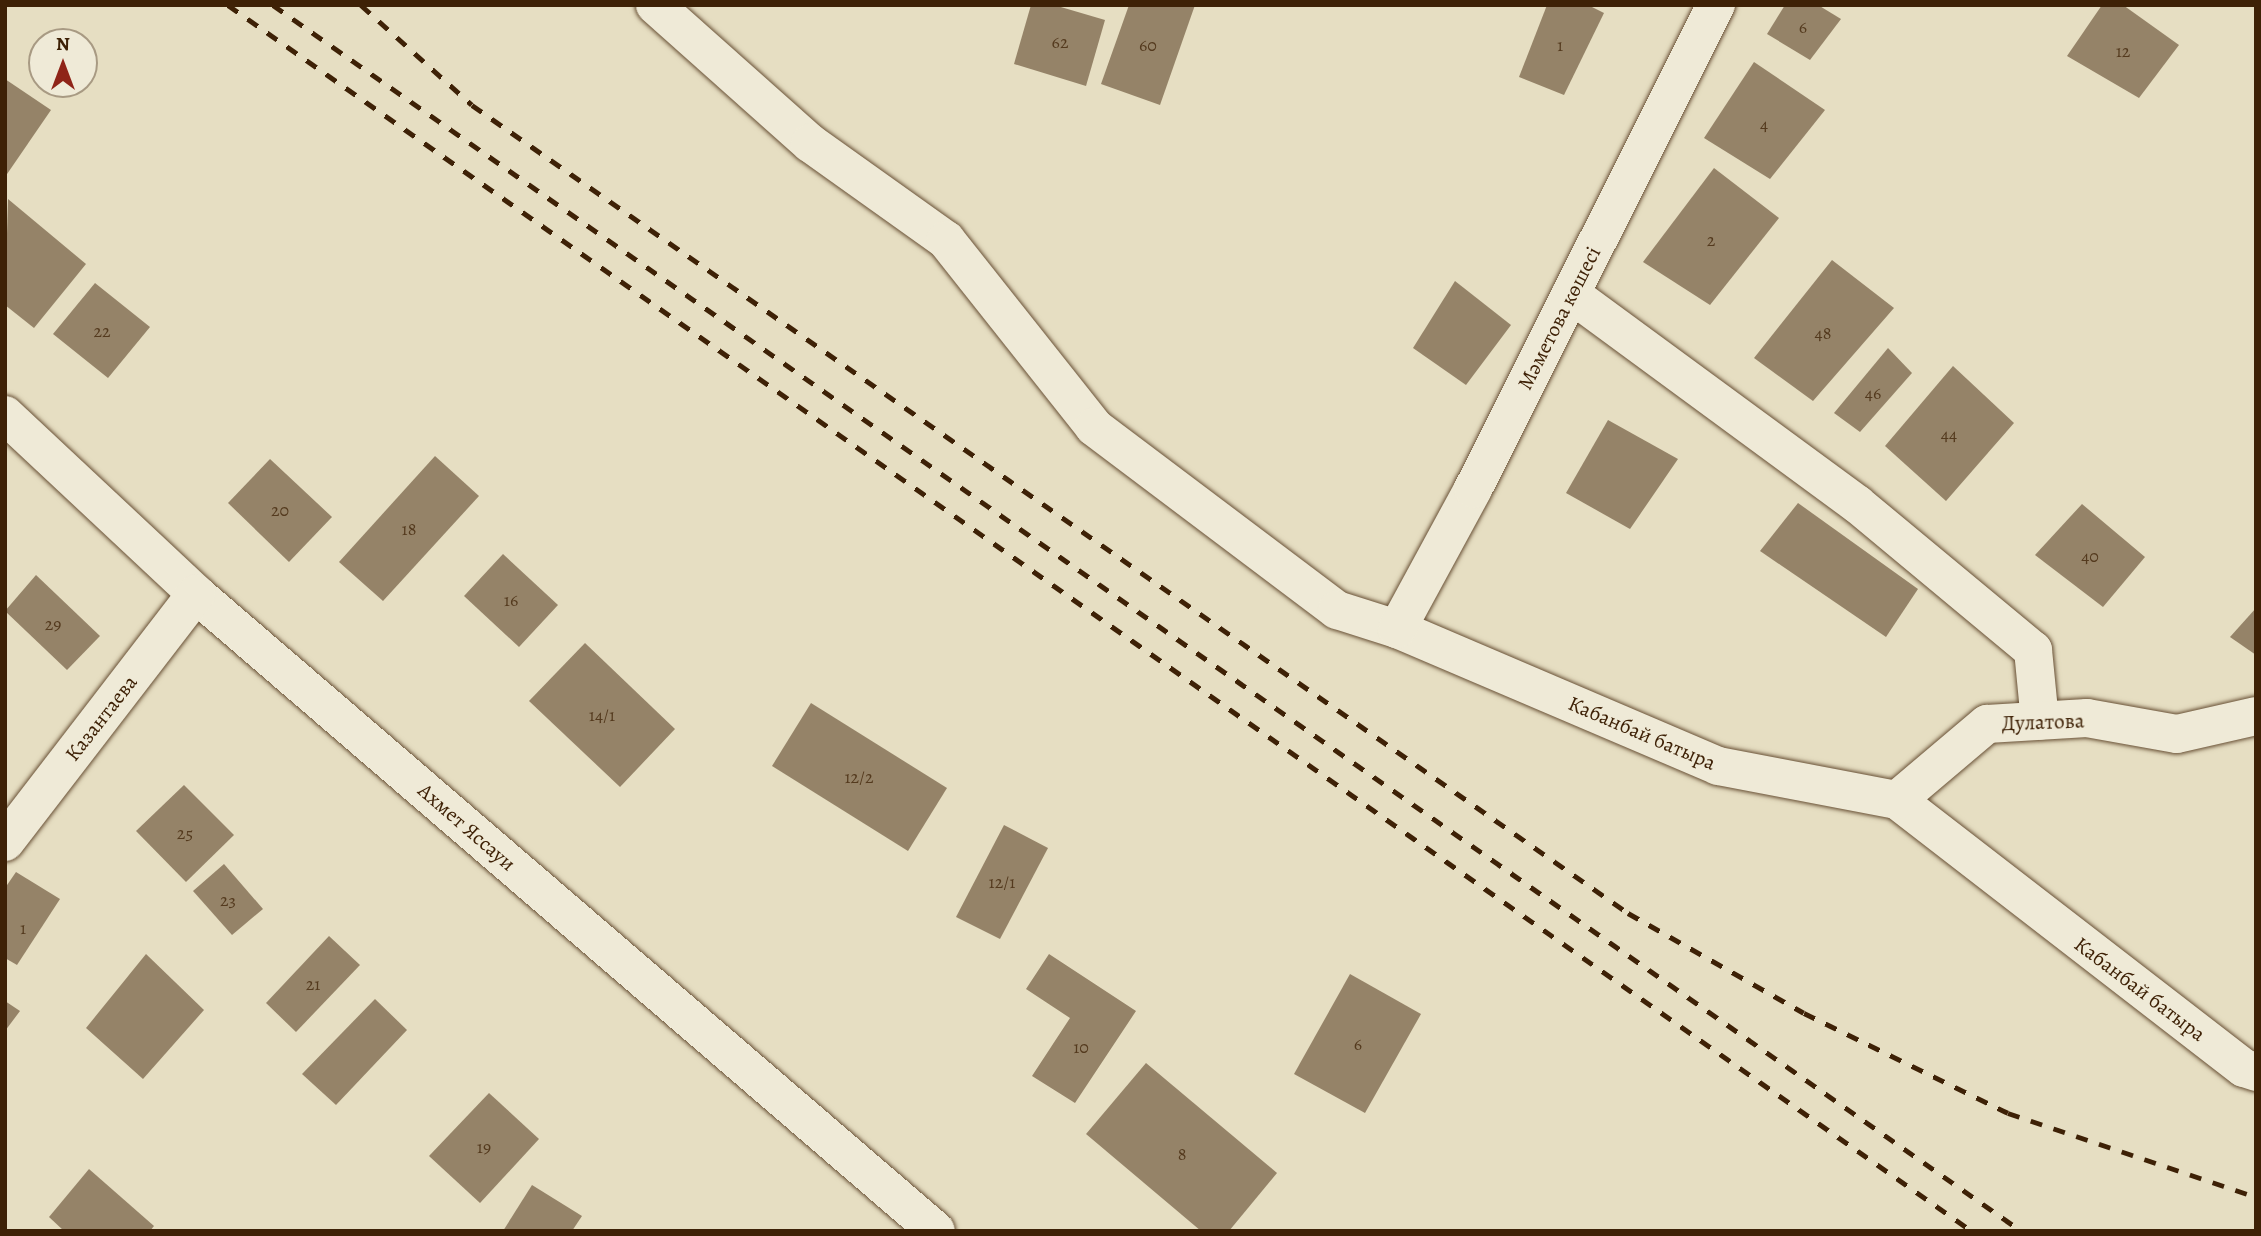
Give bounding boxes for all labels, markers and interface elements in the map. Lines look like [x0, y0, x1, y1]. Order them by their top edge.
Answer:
house number: 6 [1799, 16, 1807, 38]
north arrow [28, 28, 98, 98]
text: N [56, 31, 70, 57]
house number: 62 [1052, 31, 1068, 53]
house number: 60 [1139, 34, 1157, 56]
house number: 1 [1557, 34, 1563, 56]
house number: 12 [2116, 40, 2130, 62]
house number: 4 [1760, 113, 1768, 135]
house number: 2 [1707, 229, 1715, 251]
street label: Мәметова көшесі [1512, 242, 1606, 394]
house number: 22 [93, 320, 111, 342]
house number: 48 [1815, 322, 1831, 344]
house number: 46 [1865, 382, 1881, 404]
house number: 44 [1941, 423, 1957, 445]
house number: 20 [271, 499, 289, 521]
house number: 18 [402, 518, 416, 540]
house number: 40 [2081, 545, 2099, 567]
house number: 16 [504, 589, 518, 611]
house number: 29 [45, 613, 61, 635]
street label: Казантаева [60, 670, 142, 766]
street label: Кабанбай батыра [1564, 691, 1720, 775]
house number: 14/1 [589, 704, 615, 726]
street label: Дулатова [2001, 708, 2085, 736]
house number: 12/2 [844, 766, 874, 788]
street label: Ахмет Яссауи [413, 778, 521, 876]
house number: 25 [177, 822, 193, 844]
house number: 12/1 [989, 871, 1015, 893]
house number: 23 [220, 889, 236, 911]
house number: 1 [20, 917, 26, 939]
street label: Кабанбай батыра [2069, 931, 2211, 1047]
house number: 21 [306, 973, 320, 995]
house number: 6 [1354, 1033, 1362, 1055]
house number: 10 [1073, 1036, 1089, 1058]
house number: 19 [477, 1136, 491, 1158]
house number: 8 [1178, 1143, 1186, 1165]

